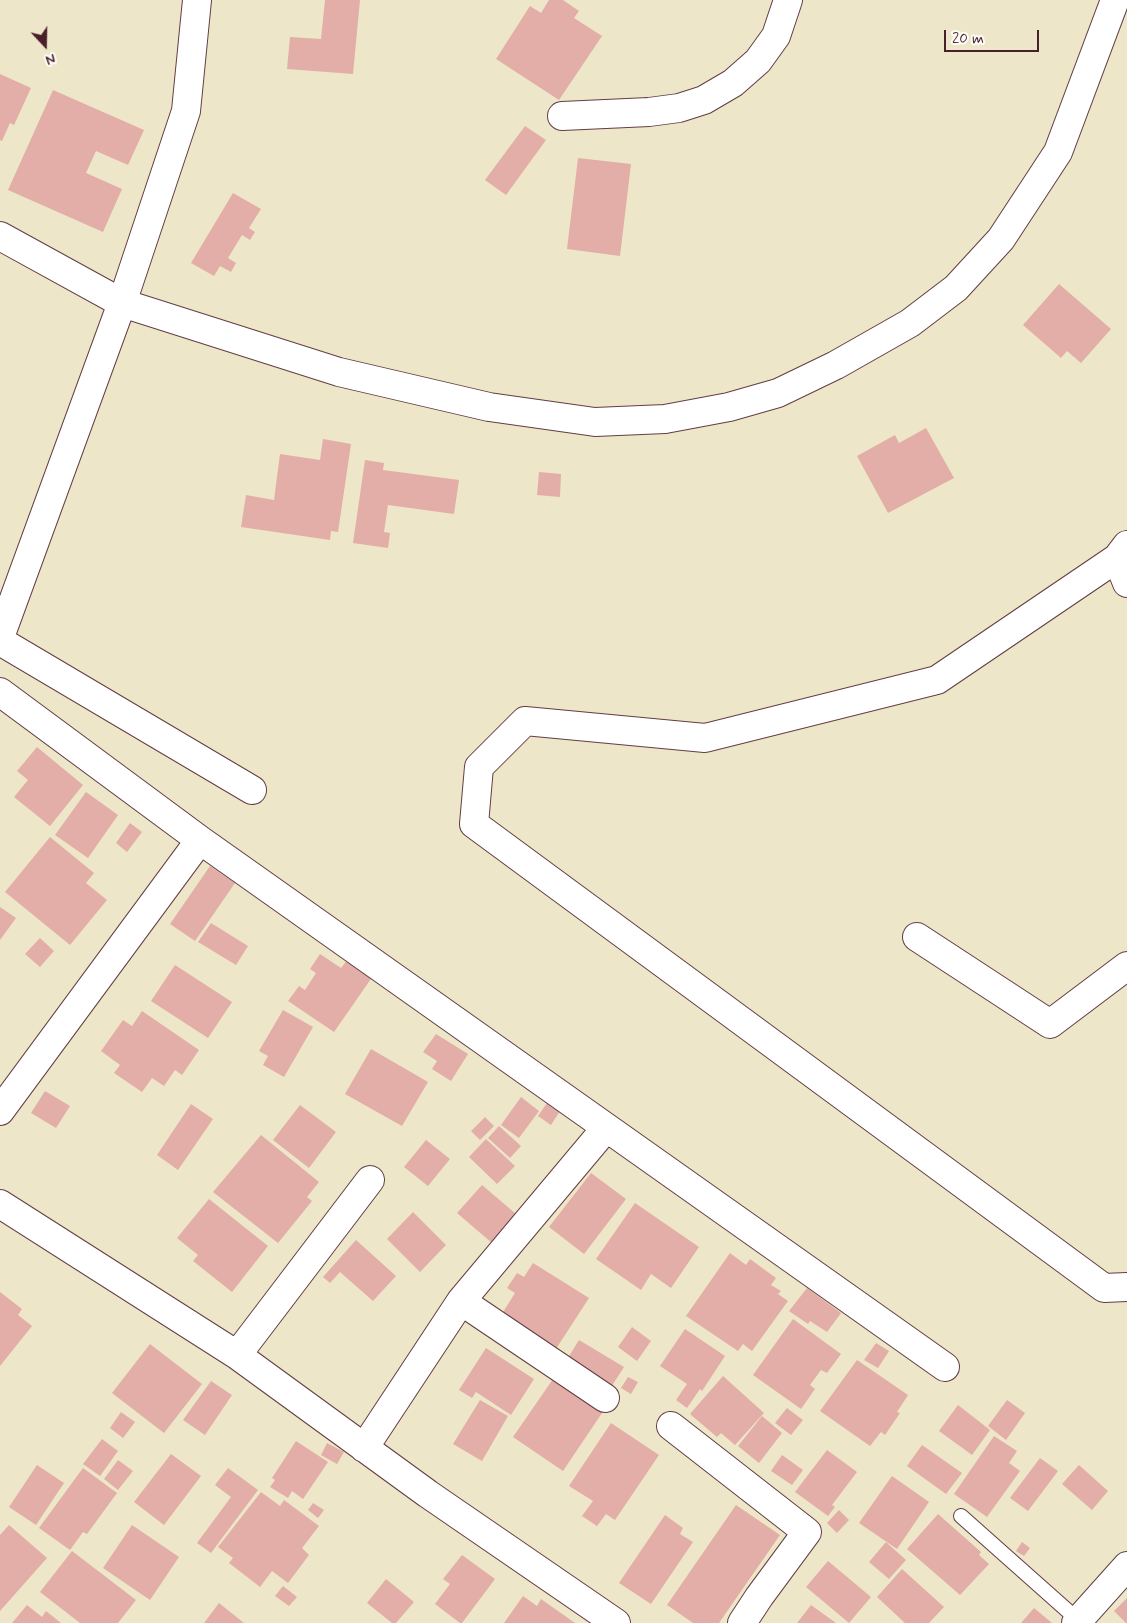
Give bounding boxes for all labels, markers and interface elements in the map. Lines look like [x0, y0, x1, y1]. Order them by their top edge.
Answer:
north arrow [20, 20, 70, 70]
scale bar [947, 20, 1042, 52]
text: 20 m [952, 29, 984, 49]
text: N [43, 49, 58, 69]

